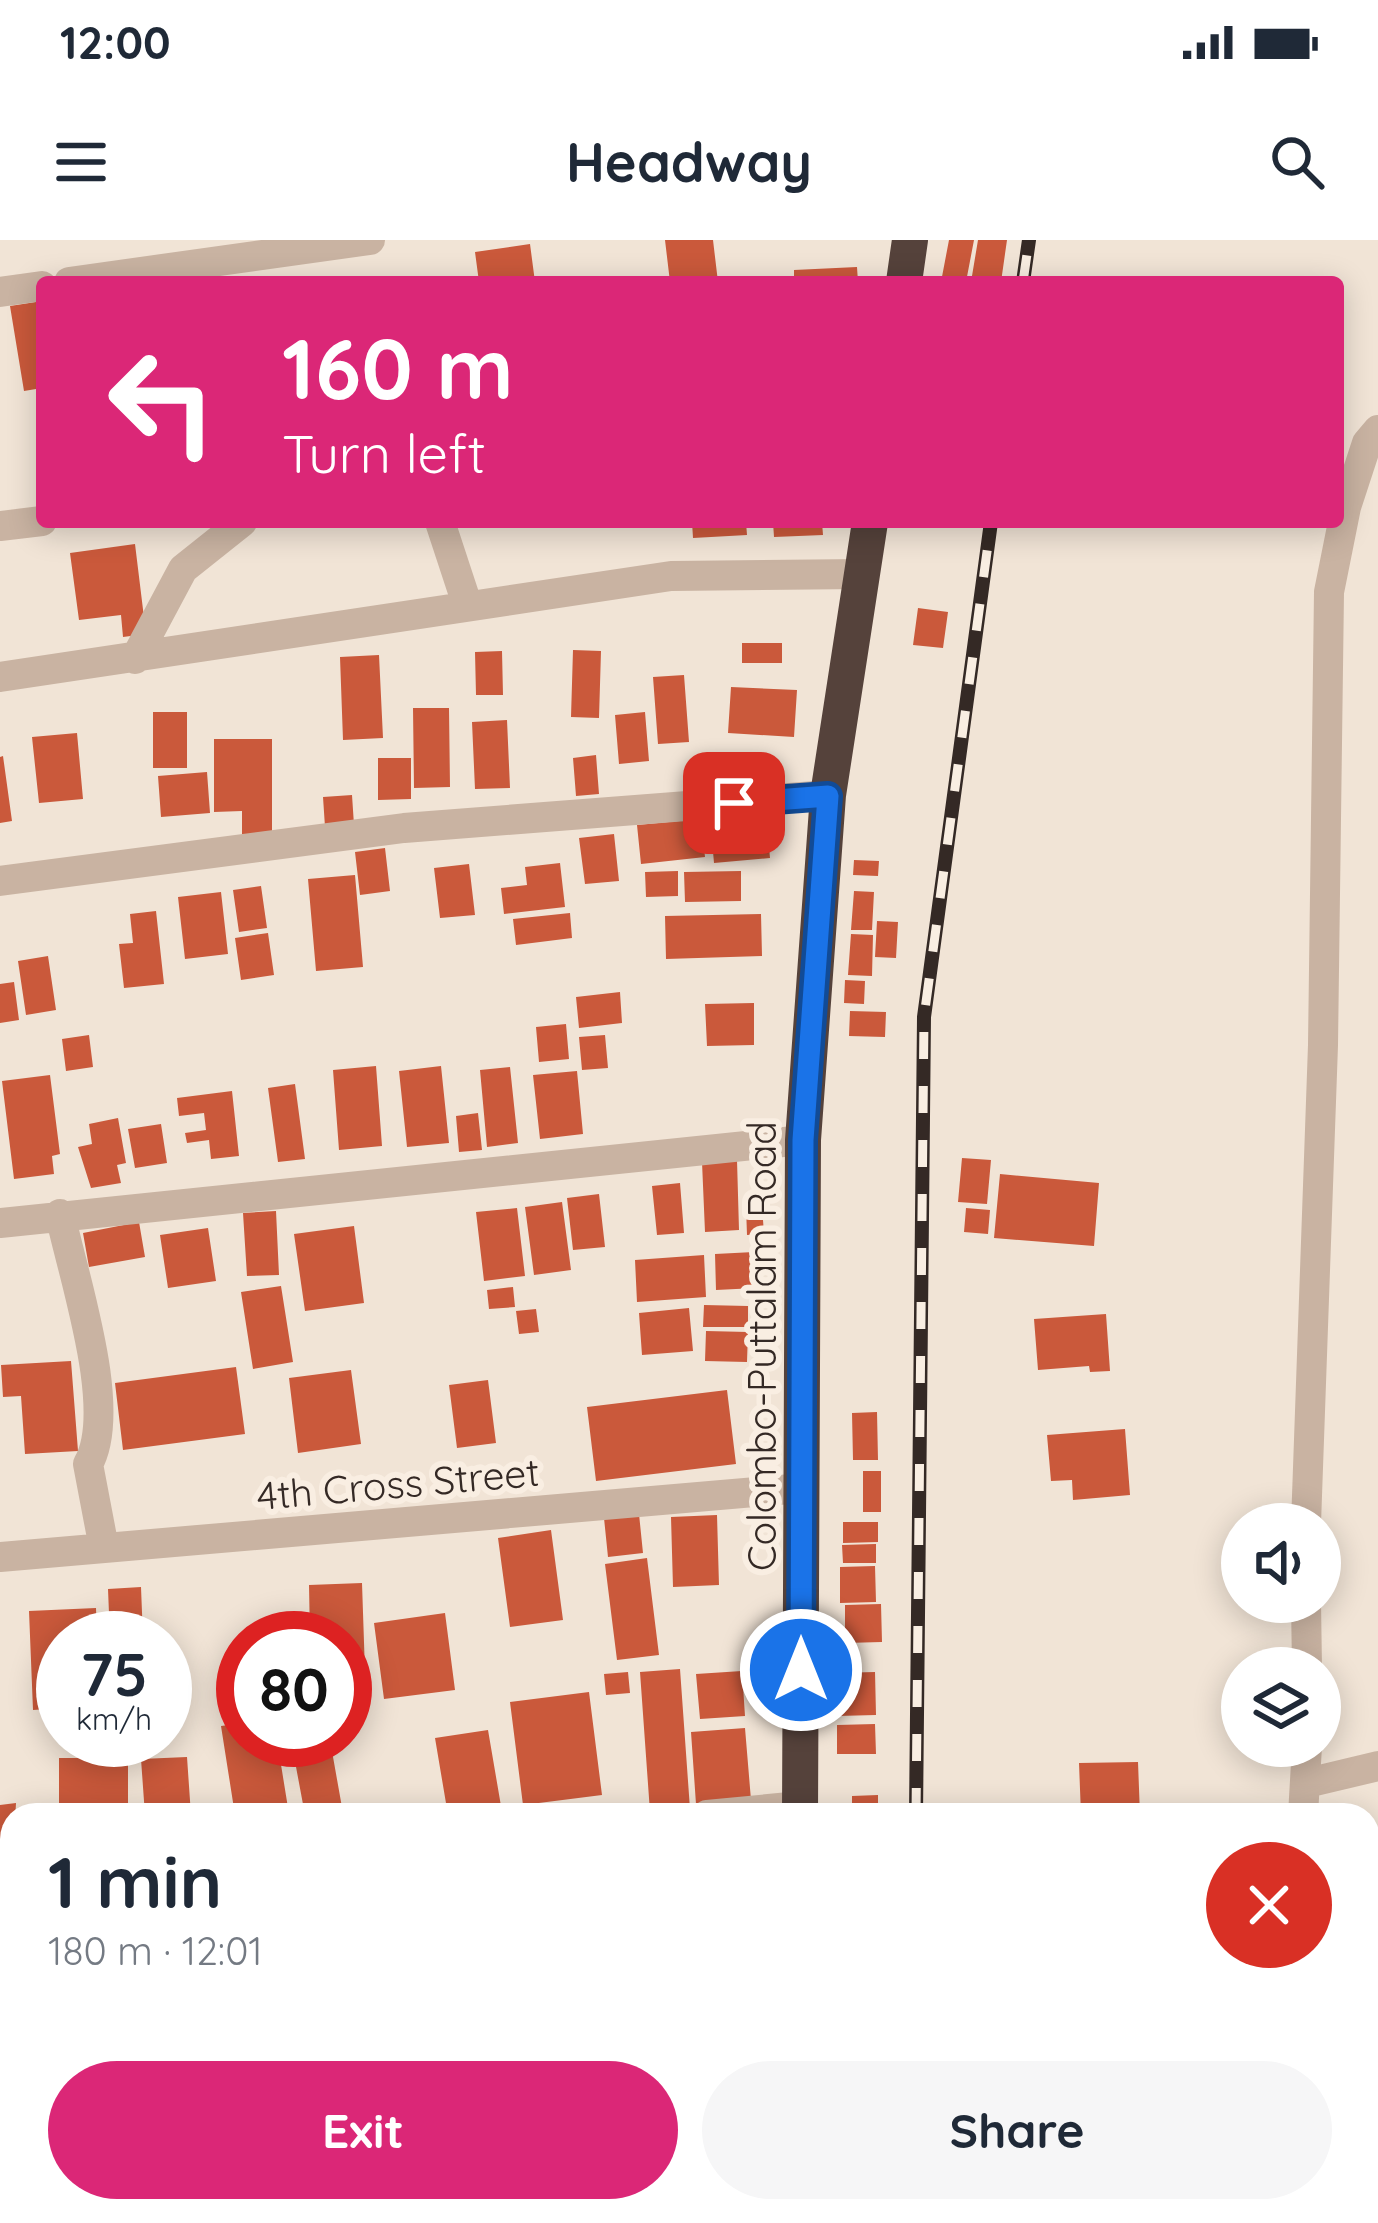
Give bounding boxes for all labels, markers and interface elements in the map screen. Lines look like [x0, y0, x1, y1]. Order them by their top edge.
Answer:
text: 12:00 [60, 14, 171, 70]
text: Headway [566, 128, 812, 196]
icon: menu [48, 129, 114, 195]
icon: search [1264, 129, 1330, 195]
text: 160 m [282, 315, 514, 420]
icon: left [84, 324, 240, 480]
text: Turn left [282, 419, 486, 487]
pin [683, 752, 785, 854]
icon: arrive [701, 770, 767, 836]
street label: Colombo-Puttalam Road [737, 1121, 786, 1571]
street label: 4th Cross Street [255, 1447, 541, 1520]
map controls [1221, 1503, 1341, 1767]
button: sound [1221, 1503, 1341, 1623]
position arrow [738, 1607, 864, 1733]
speed limit sign: 80 [216, 1611, 372, 1767]
text: 75 [80, 1636, 148, 1711]
button: layers [1221, 1647, 1341, 1767]
text: km/h [76, 1700, 152, 1738]
text: 1 min [48, 1836, 222, 1926]
button: close [1206, 1842, 1332, 1968]
text: 180 m · 12:01 [48, 1926, 263, 1975]
button: Exit [48, 2061, 678, 2199]
button: Share [702, 2061, 1332, 2199]

